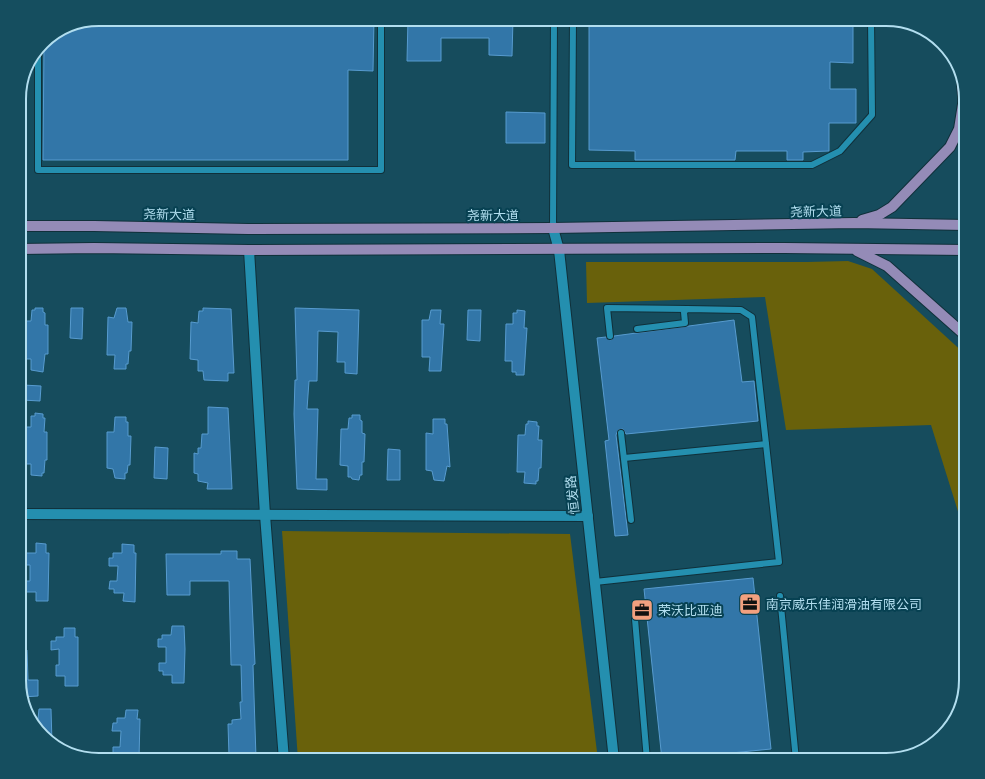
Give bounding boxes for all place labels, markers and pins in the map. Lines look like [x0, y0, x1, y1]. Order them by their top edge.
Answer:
office icon: 南京威乐佳润滑油有限公司 [737, 591, 763, 617]
office icon: 荣沃比亚迪 [629, 597, 655, 623]
place label: 南京威乐佳润滑油有限公司 [766, 597, 922, 612]
place label: 荣沃比亚迪 [658, 603, 723, 618]

